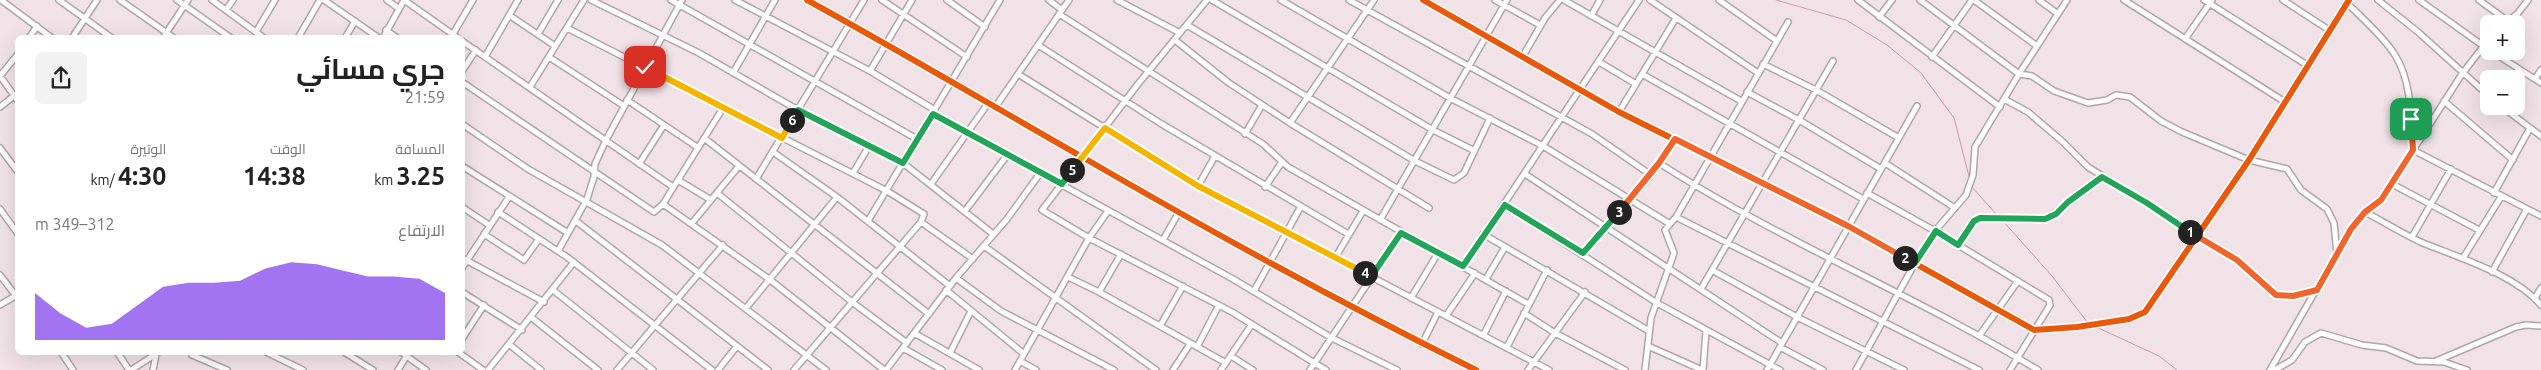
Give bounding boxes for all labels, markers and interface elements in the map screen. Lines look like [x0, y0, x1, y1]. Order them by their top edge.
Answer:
map controls [2480, 15, 2525, 115]
button: + [2480, 15, 2525, 60]
pin [624, 46, 666, 88]
button: share [35, 52, 87, 104]
text: جري مسائي [296, 53, 445, 84]
icon: check [631, 53, 659, 81]
button: − [2480, 70, 2525, 115]
text: 21:59 [405, 88, 445, 106]
pin [2390, 98, 2432, 140]
icon: arrive [2397, 105, 2425, 133]
pin: 6 [780, 108, 804, 132]
text: 6 [789, 112, 796, 128]
text: الوتيرة [130, 141, 166, 157]
text: الوقت [270, 141, 306, 157]
text: المسافة [395, 141, 445, 157]
pin: 5 [1060, 158, 1084, 182]
text: 4:30 [118, 162, 166, 190]
text: 14:38 [243, 162, 306, 190]
text: 3.25 [397, 162, 445, 190]
text: 5 [1069, 162, 1076, 178]
text: /km [90, 172, 118, 188]
text: km [374, 172, 397, 188]
pin: 3 [1606, 200, 1632, 224]
text: 3 [1616, 204, 1623, 220]
text: 312–349 m [35, 215, 115, 233]
pin: 1 [2178, 220, 2202, 244]
text: الارتفاع [398, 221, 445, 239]
text: 1 [2187, 224, 2194, 240]
pin: 2 [1892, 246, 1918, 270]
text: 2 [1902, 250, 1909, 266]
pin: 4 [1352, 260, 1378, 286]
text: 4 [1362, 265, 1369, 281]

